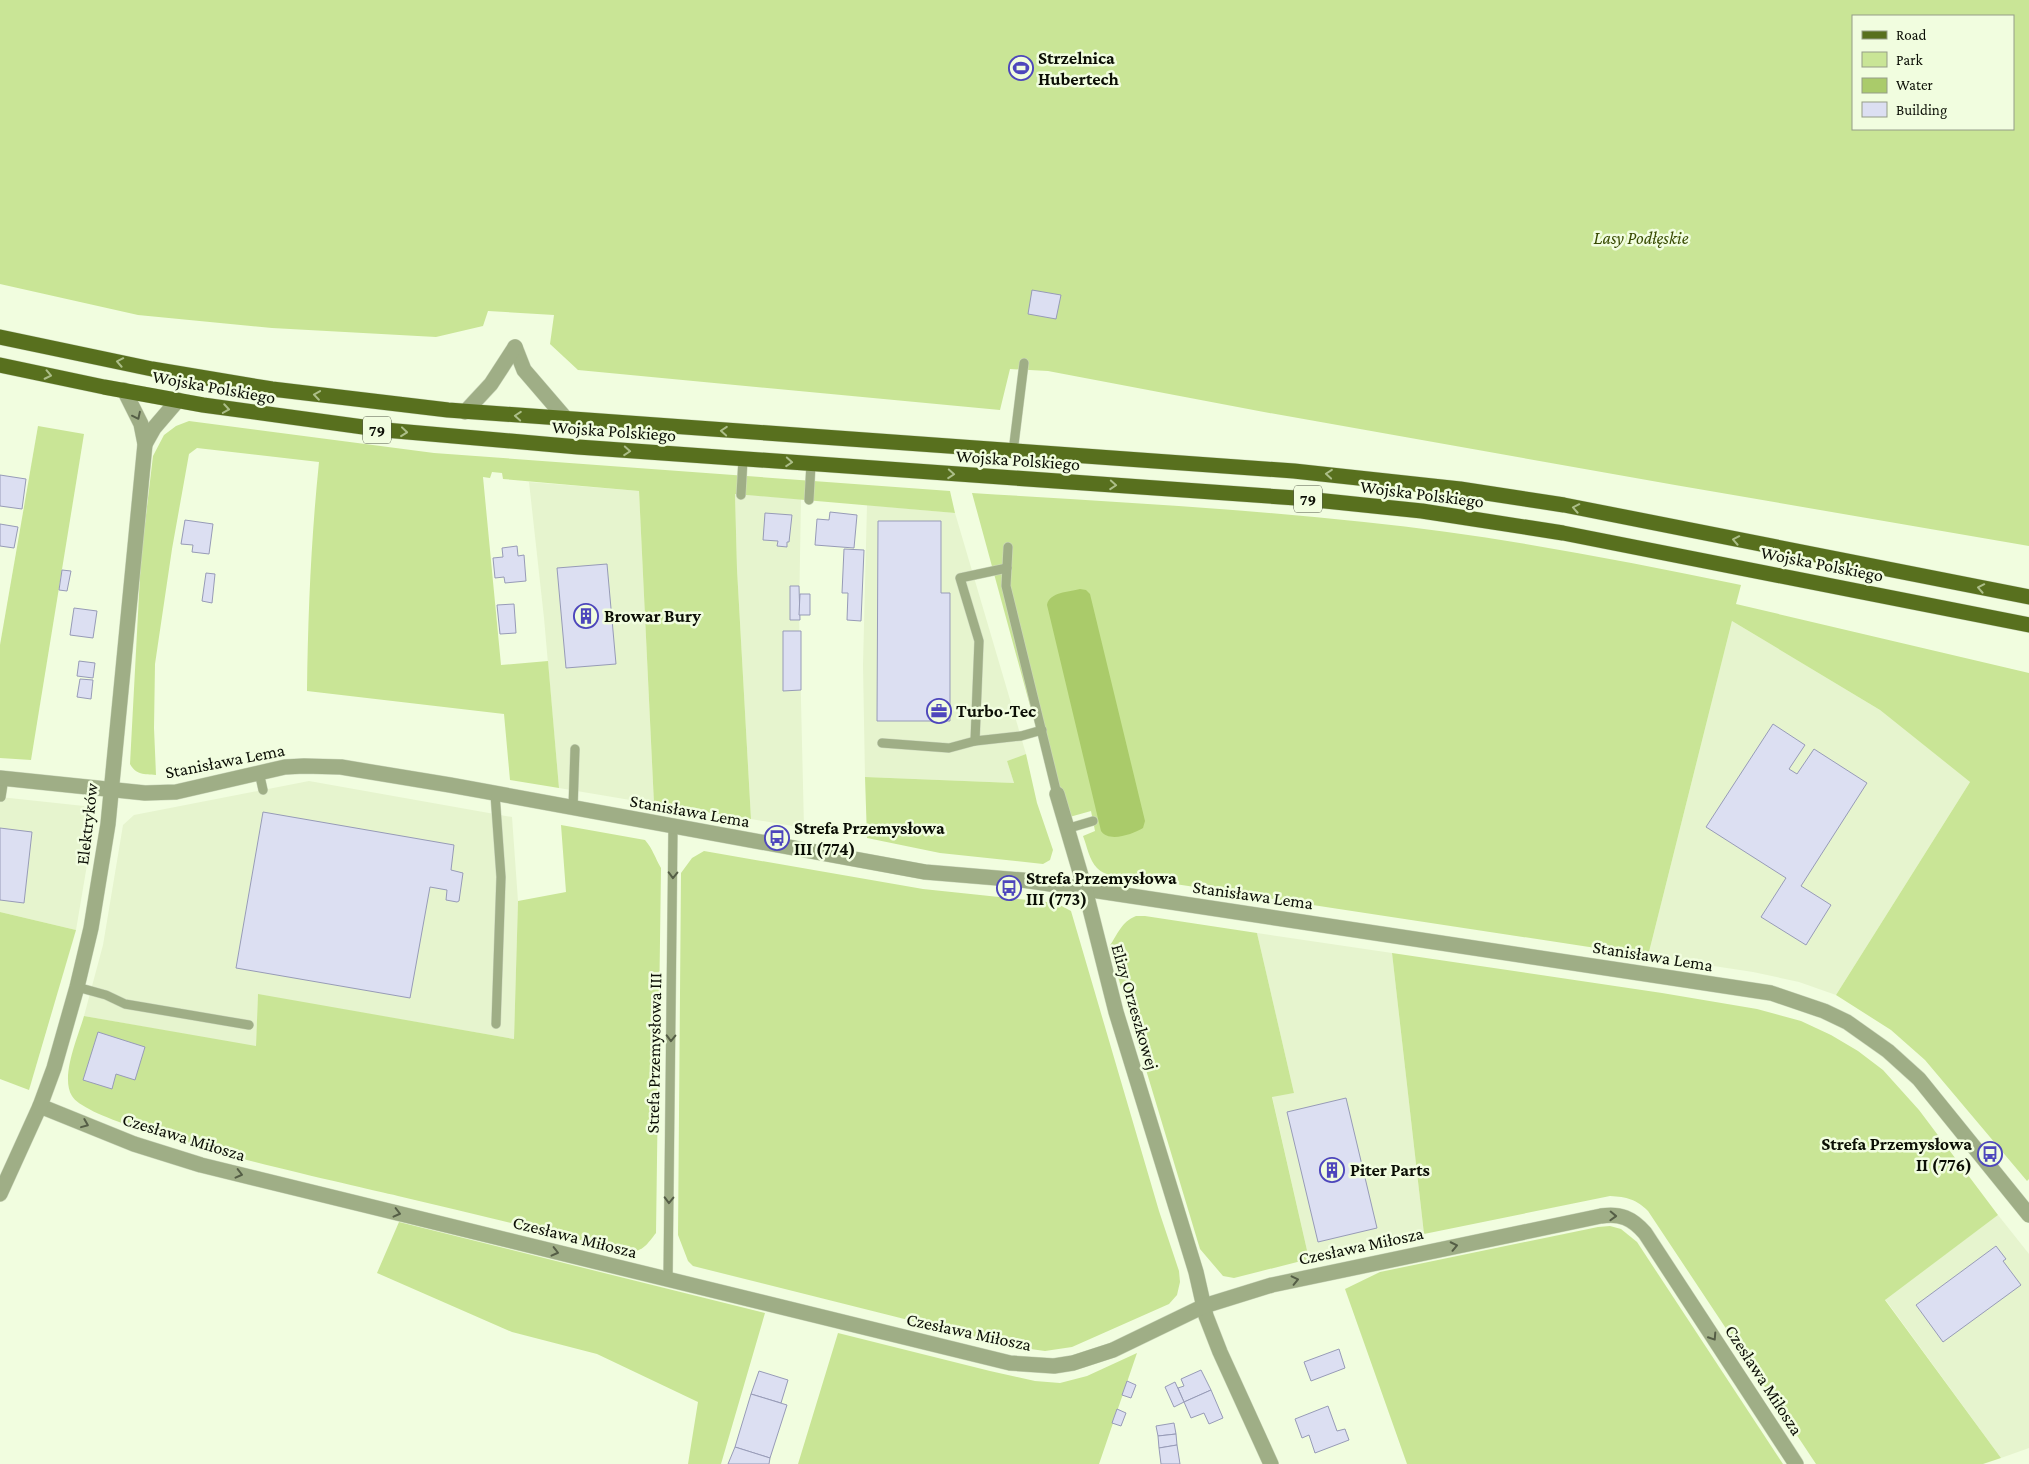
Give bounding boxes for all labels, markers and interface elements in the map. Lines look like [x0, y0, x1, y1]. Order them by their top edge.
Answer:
legend [1852, 15, 2014, 130]
text: Road [1896, 27, 1927, 43]
place label: Strzelnica Hubertech [1038, 48, 1120, 89]
text: Park [1896, 52, 1923, 68]
sports icon: Strzelnica Hubertech [1008, 55, 1034, 81]
text: Water [1896, 77, 1933, 93]
text: Building [1896, 102, 1947, 119]
park label: Lasy Podłęskie [1594, 228, 1689, 248]
one-way arrow [116, 358, 125, 368]
street label: Wojska Polskiego [151, 366, 277, 409]
one-way arrow [43, 369, 52, 380]
one-way arrow [312, 390, 320, 401]
one-way arrow [221, 403, 230, 413]
one-way arrow [131, 411, 141, 420]
one-way arrow [514, 411, 522, 422]
road number: 79 [363, 416, 391, 444]
street label: Wojska Polskiego [551, 417, 677, 446]
one-way arrow [720, 426, 728, 437]
one-way arrow [400, 427, 408, 438]
one-way arrow [623, 445, 631, 456]
street label: Wojska Polskiego [955, 446, 1081, 475]
one-way arrow [785, 457, 793, 468]
one-way arrow [947, 468, 955, 479]
one-way arrow [1325, 469, 1333, 480]
street label: Wojska Polskiego [1359, 476, 1485, 513]
one-way arrow [1109, 480, 1117, 491]
road number: 79 [1294, 486, 1322, 512]
one-way arrow [1572, 503, 1581, 514]
one-way arrow [1731, 535, 1740, 545]
street label: Wojska Polskiego [1759, 542, 1885, 587]
one-way arrow [1977, 583, 1986, 594]
building icon: Browar Bury [573, 603, 599, 629]
place label: Browar Bury [604, 606, 701, 626]
office icon: Turbo-Tec [926, 698, 952, 724]
place label: Turbo-Tec [956, 701, 1036, 721]
street label: Stanisława Lema [163, 740, 287, 782]
street label: Elektryków [72, 781, 102, 866]
street label: Stanisława Lema [628, 791, 752, 831]
place label: Strefa Przemysłowa III (774) [794, 818, 945, 860]
bus stop icon: Strefa Przemysłowa III (774) [764, 825, 790, 851]
place label: Strefa Przemysłowa III (773) [1026, 868, 1177, 910]
one-way arrow [668, 872, 678, 880]
bus stop icon: Strefa Przemysłowa III (773) [996, 875, 1022, 901]
street label: Stanisława Lema [1191, 877, 1315, 913]
street label: Stanisława Lema [1591, 937, 1715, 975]
street label: Elizy Orzeszkowej [1107, 942, 1163, 1072]
street label: Strefa Przemysłowa III [643, 972, 665, 1134]
one-way arrow [666, 1034, 676, 1042]
street label: Czesława Miłosza [120, 1109, 248, 1165]
one-way arrow [80, 1118, 89, 1129]
place label: Strefa Przemysłowa II (776) [1821, 1134, 1972, 1176]
bus stop icon: Strefa Przemysłowa II (776) [1977, 1141, 2003, 1167]
building icon: Piter Parts [1319, 1157, 1345, 1183]
place label: Piter Parts [1350, 1160, 1430, 1180]
one-way arrow [235, 1168, 244, 1179]
one-way arrow [663, 1197, 674, 1205]
one-way arrow [393, 1207, 402, 1218]
one-way arrow [1609, 1210, 1617, 1221]
street label: Czesława Miłosza [511, 1212, 639, 1262]
street label: Czesława Miłosza [1297, 1223, 1425, 1269]
one-way arrow [1449, 1242, 1458, 1252]
one-way arrow [551, 1246, 559, 1256]
one-way arrow [1290, 1275, 1299, 1285]
street label: Czesława Miłosza [905, 1309, 1033, 1355]
street label: Czesława Miłosza [1721, 1321, 1807, 1439]
one-way arrow [1706, 1332, 1716, 1341]

